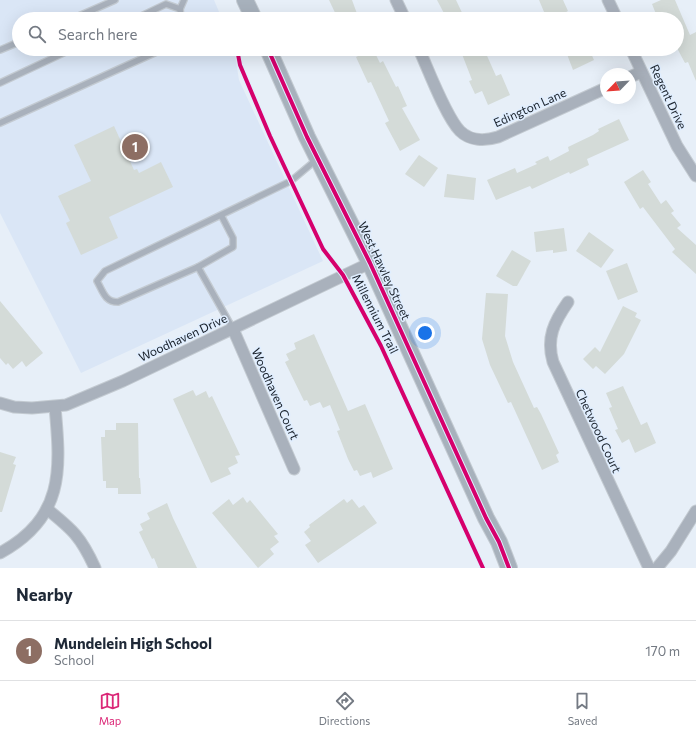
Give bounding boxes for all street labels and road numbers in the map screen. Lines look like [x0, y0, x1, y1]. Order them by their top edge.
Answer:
street label: Regent Drive [648, 62, 690, 131]
street label: Edington Lane [491, 85, 568, 129]
street label: West Hawley Street [356, 219, 414, 322]
street label: Millennium Trail [350, 272, 402, 356]
street label: Woodhaven Drive [136, 310, 229, 364]
street label: Woodhaven Court [249, 346, 302, 442]
street label: Chetwood Court [573, 386, 625, 475]

